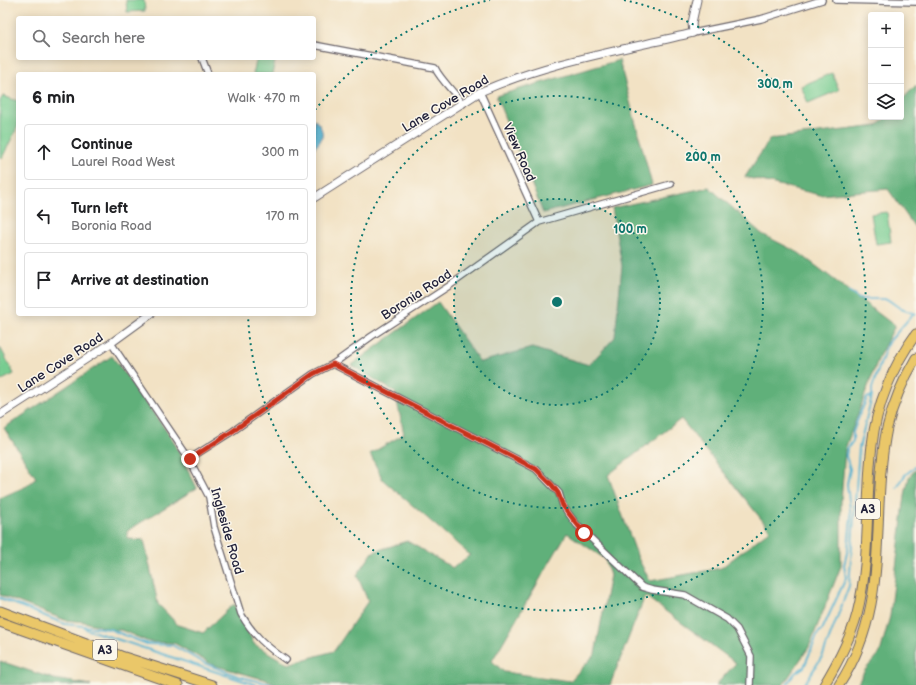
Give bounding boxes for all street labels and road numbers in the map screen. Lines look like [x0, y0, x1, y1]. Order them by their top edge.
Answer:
street label: Lane Cove Road [399, 72, 492, 136]
street label: View Road [499, 121, 539, 184]
street label: Boronia Road [378, 266, 455, 324]
street label: Lane Cove Road [15, 329, 106, 396]
street label: Ingleside Road [207, 486, 247, 576]
road number: A3 [856, 499, 880, 519]
road number: A3 [93, 640, 117, 660]

